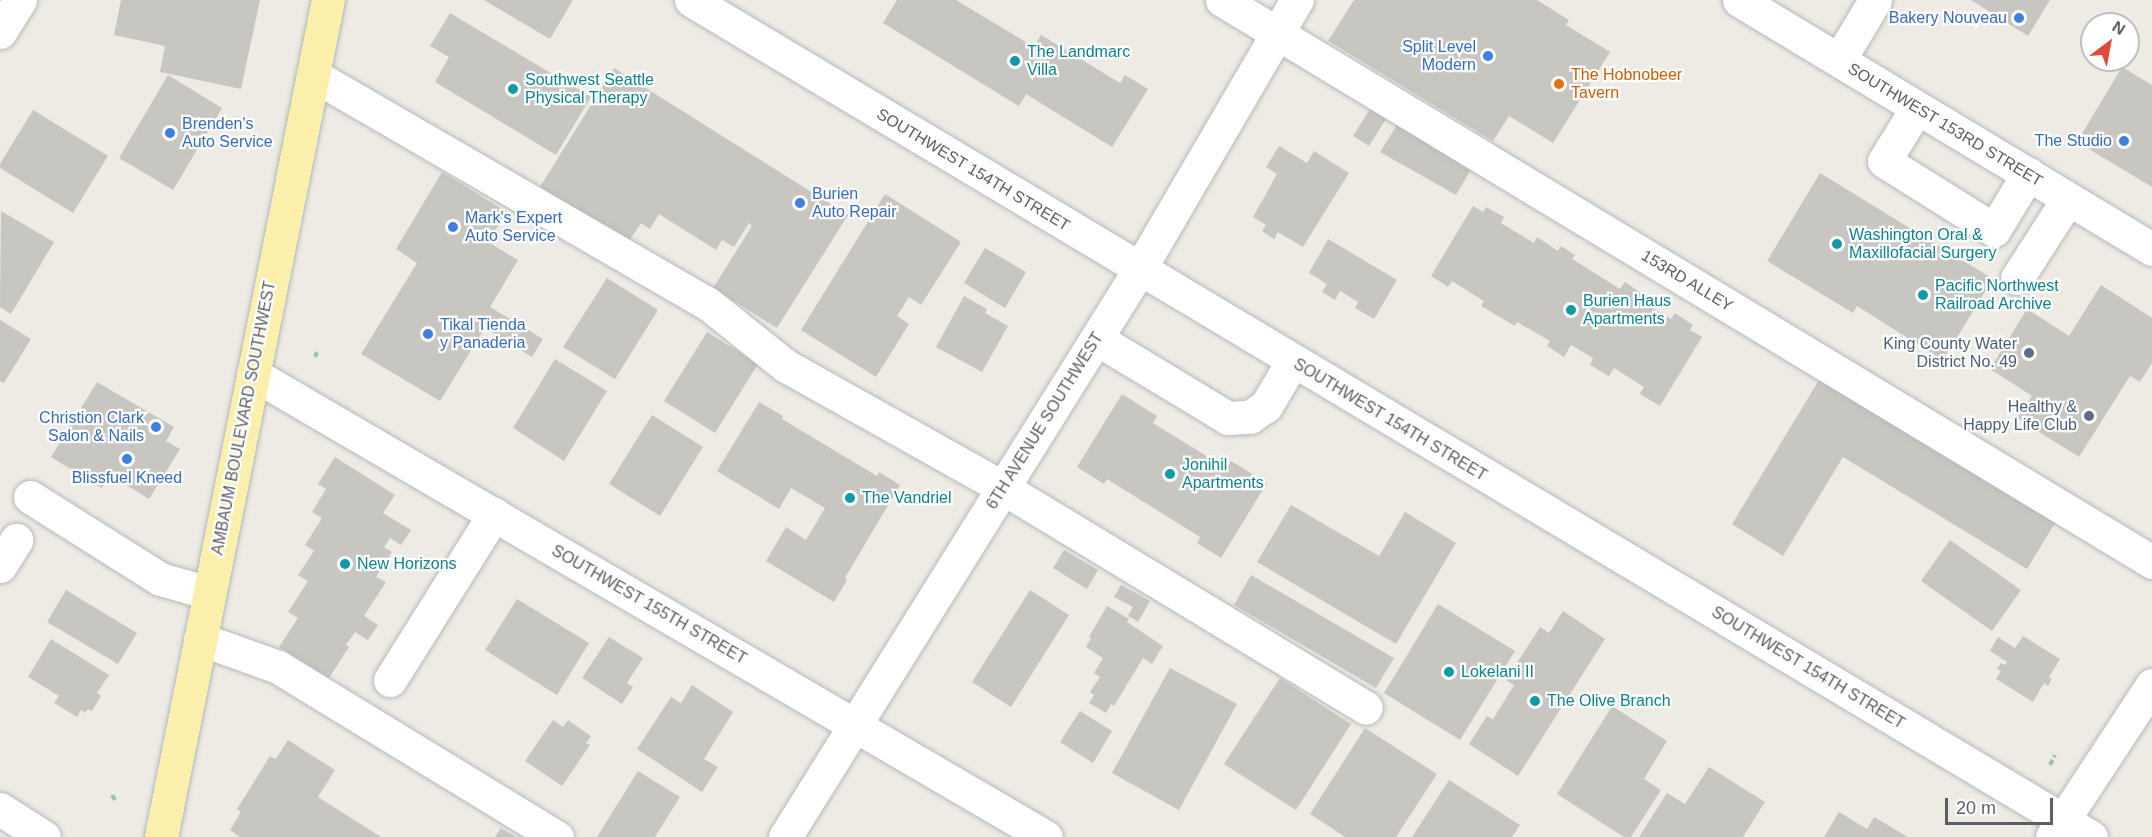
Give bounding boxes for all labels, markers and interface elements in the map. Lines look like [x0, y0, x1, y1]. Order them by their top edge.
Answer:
place label: Bakery Nouveau [1889, 8, 2007, 28]
marker: Bakery Nouveau [2012, 11, 2026, 25]
north arrow [2080, 12, 2140, 72]
text: N [2109, 18, 2128, 38]
place label: Split Level Modern [1402, 37, 1476, 75]
place label: The Landmarc Villa [1027, 42, 1130, 80]
marker: Split Level Modern [1481, 49, 1495, 63]
marker: The Landmarc Villa [1008, 54, 1022, 68]
street label: SOUTHWEST 153RD STREET [1844, 59, 2046, 191]
place label: The Hobnobeer Tavern [1571, 65, 1682, 103]
place label: Southwest Seattle Physical Therapy [525, 70, 654, 108]
marker: The Hobnobeer Tavern [1552, 77, 1566, 91]
marker: Southwest Seattle Physical Therapy [506, 82, 520, 96]
street label: SOUTHWEST 154TH STREET [873, 105, 1073, 235]
place label: Brenden's Auto Service [182, 114, 273, 152]
marker: Brenden's Auto Service [163, 126, 177, 140]
place label: The Studio [2035, 131, 2112, 151]
marker: The Studio [2117, 134, 2131, 148]
place label: Burien Auto Repair [812, 184, 896, 222]
marker: Burien Auto Repair [793, 196, 807, 210]
place label: Mark's Expert Auto Service [465, 208, 562, 246]
marker: Mark's Expert Auto Service [446, 220, 460, 234]
place label: Washington Oral & Maxillofacial Surgery [1849, 225, 1997, 263]
marker: Washington Oral & Maxillofacial Surgery [1830, 237, 1844, 251]
street label: 153RD ALLEY [1637, 246, 1737, 316]
place label: Pacific Northwest Railroad Archive [1935, 276, 2059, 314]
street label: AMBAUM BOULEVARD SOUTHWEST [208, 279, 280, 557]
marker: Pacific Northwest Railroad Archive [1916, 288, 1930, 302]
place label: Burien Haus Apartments [1583, 291, 1671, 329]
marker: Burien Haus Apartments [1564, 303, 1578, 317]
place label: Tikal Tienda y Panaderia [440, 315, 526, 353]
marker: Tikal Tienda y Panaderia [421, 327, 435, 341]
street label: 6TH AVENUE SOUTHWEST [982, 329, 1108, 513]
place label: King County Water District No. 49 [1883, 334, 2017, 372]
marker: King County Water District No. 49 [2022, 346, 2036, 360]
street label: SOUTHWEST 154TH STREET [1290, 355, 1490, 485]
place label: Healthy & Happy Life Club [1963, 397, 2077, 435]
place label: Christion Clark Salon & Nails [39, 408, 144, 446]
marker: Healthy & Happy Life Club [2082, 409, 2096, 423]
marker: Christion Clark Salon & Nails [149, 420, 163, 434]
marker: Blissfuel Kneed [120, 452, 134, 466]
place label: Jonihil Apartments [1182, 455, 1264, 493]
marker: Jonihil Apartments [1163, 467, 1177, 481]
place label: Blissfuel Kneed [72, 468, 182, 488]
place label: The Vandriel [862, 488, 952, 508]
marker: The Vandriel [843, 491, 857, 505]
street label: SOUTHWEST 155TH STREET [548, 541, 750, 669]
place label: New Horizons [357, 554, 457, 574]
marker: New Horizons [338, 557, 352, 571]
street label: SOUTHWEST 154TH STREET [1708, 603, 1908, 733]
place label: Lokelani II [1461, 662, 1534, 682]
marker: Lokelani II [1442, 665, 1456, 679]
place label: The Olive Branch [1547, 691, 1671, 711]
marker: The Olive Branch [1528, 694, 1542, 708]
scale bar [1948, 786, 2056, 824]
text: 20 m [1956, 798, 1996, 818]

